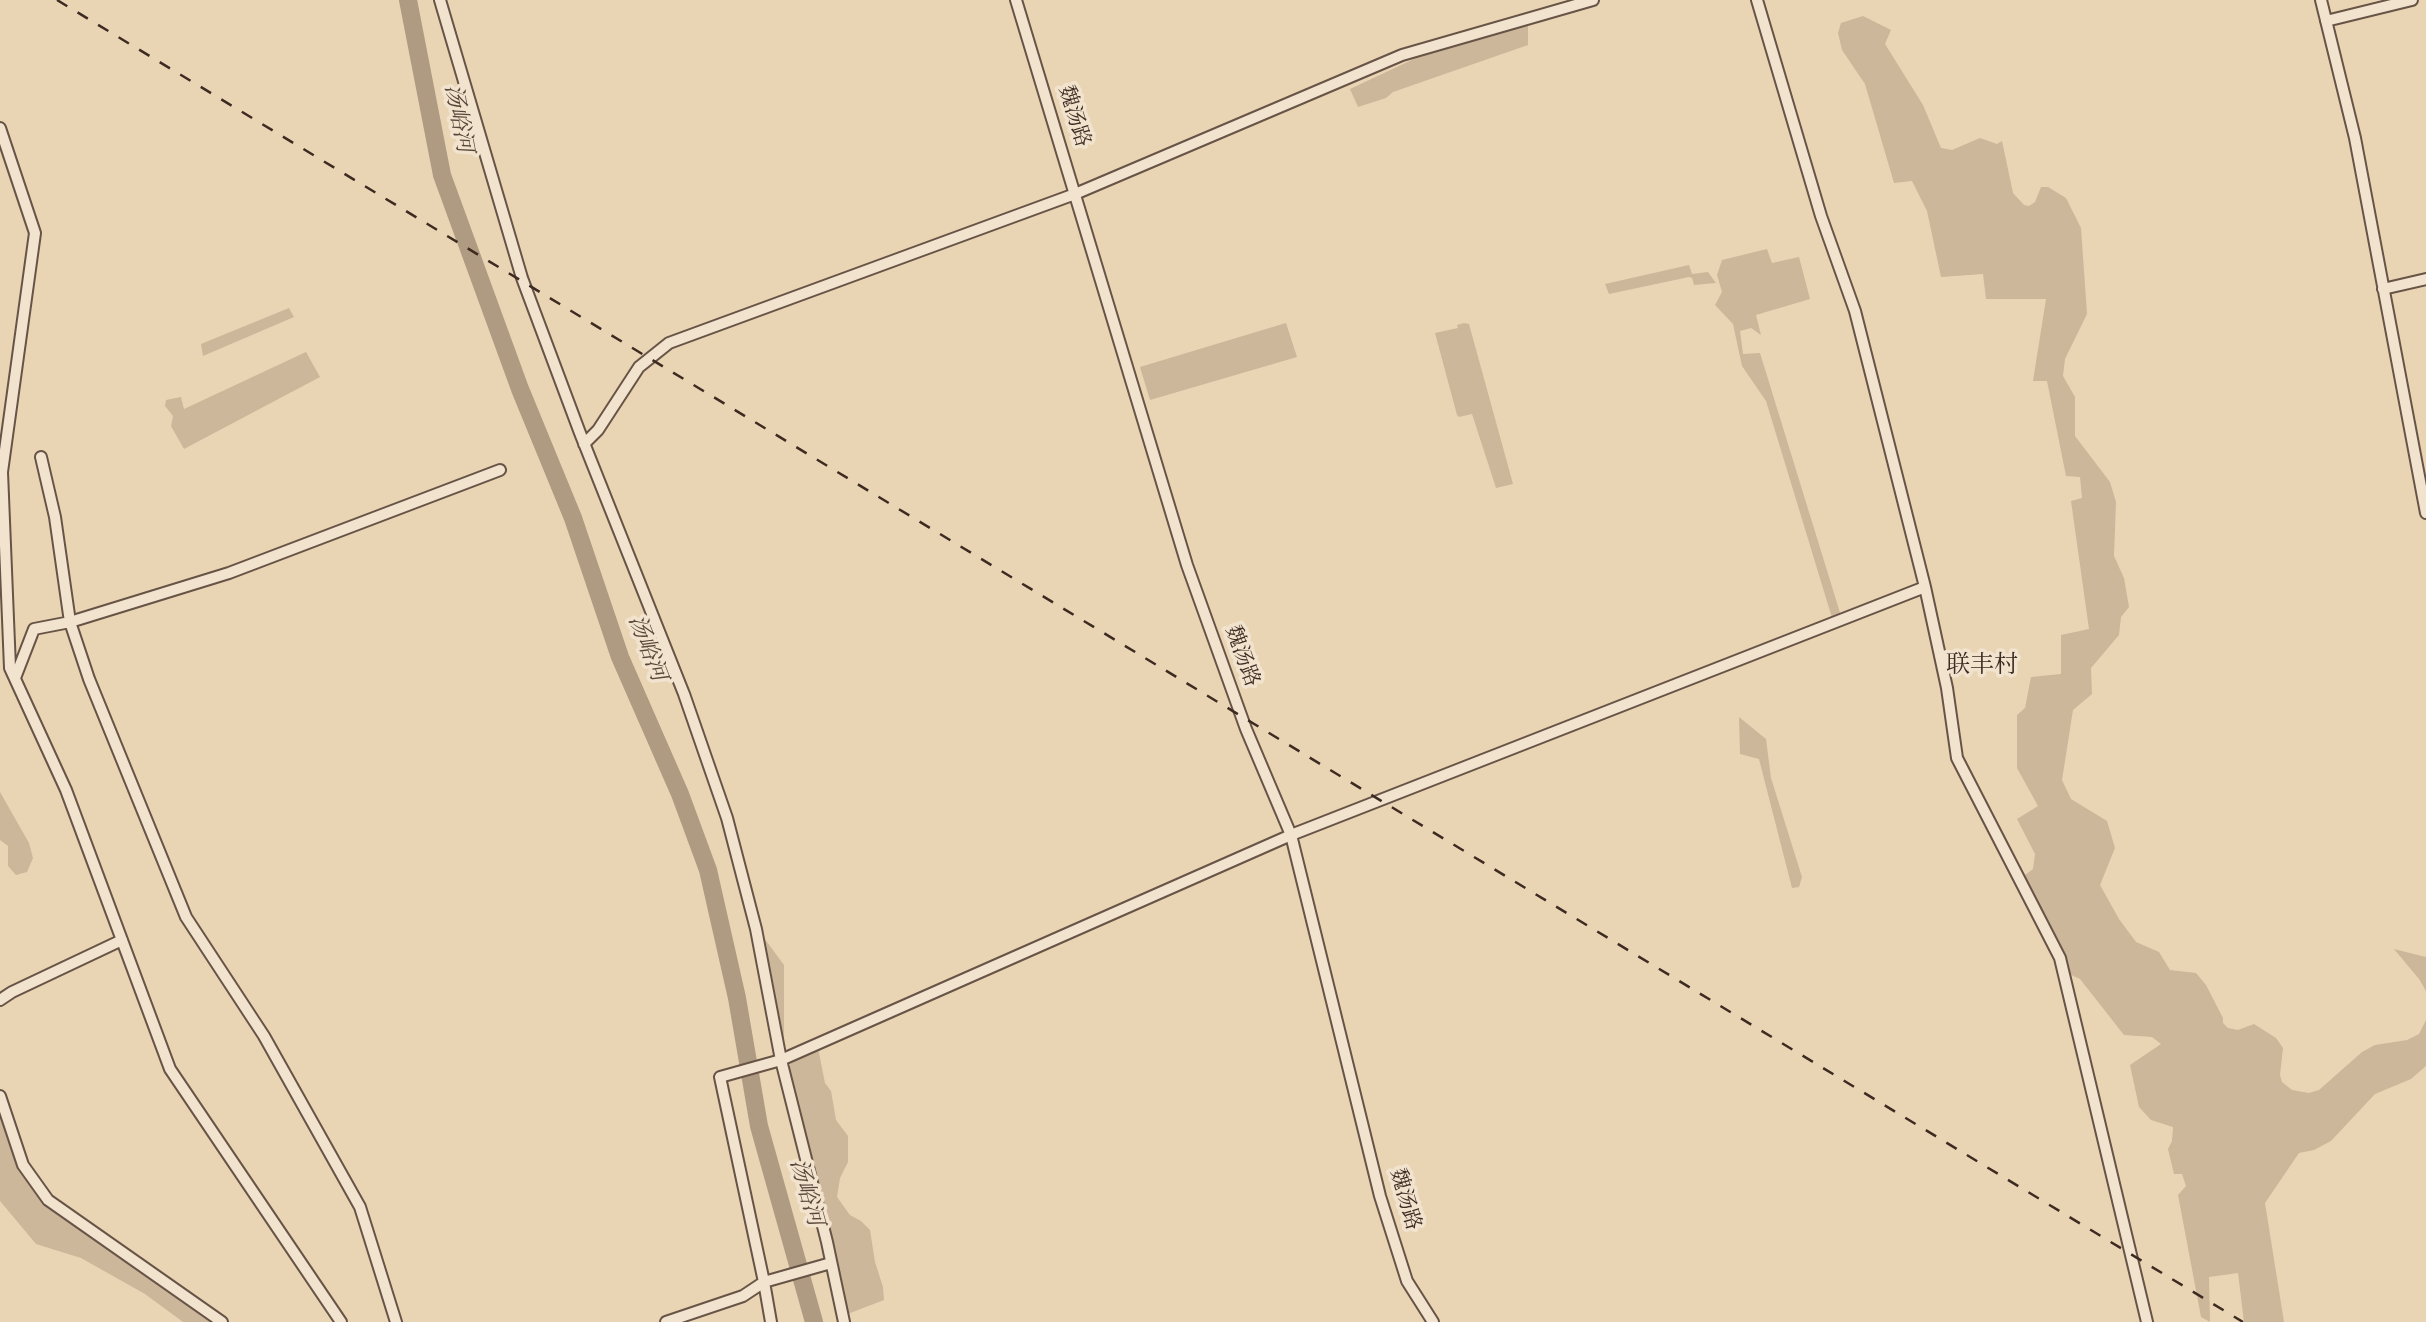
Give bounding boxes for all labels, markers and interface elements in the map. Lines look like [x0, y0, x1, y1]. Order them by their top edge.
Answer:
water label: 汤峪河 [436, 83, 476, 155]
street label: 魏汤路 [1051, 83, 1093, 151]
water label: 汤峪河 [620, 612, 670, 686]
street label: 魏汤路 [1217, 623, 1263, 691]
district label: 联丰村 [1946, 654, 2018, 682]
water label: 汤峪河 [781, 1156, 827, 1230]
street label: 魏汤路 [1382, 1166, 1424, 1234]

